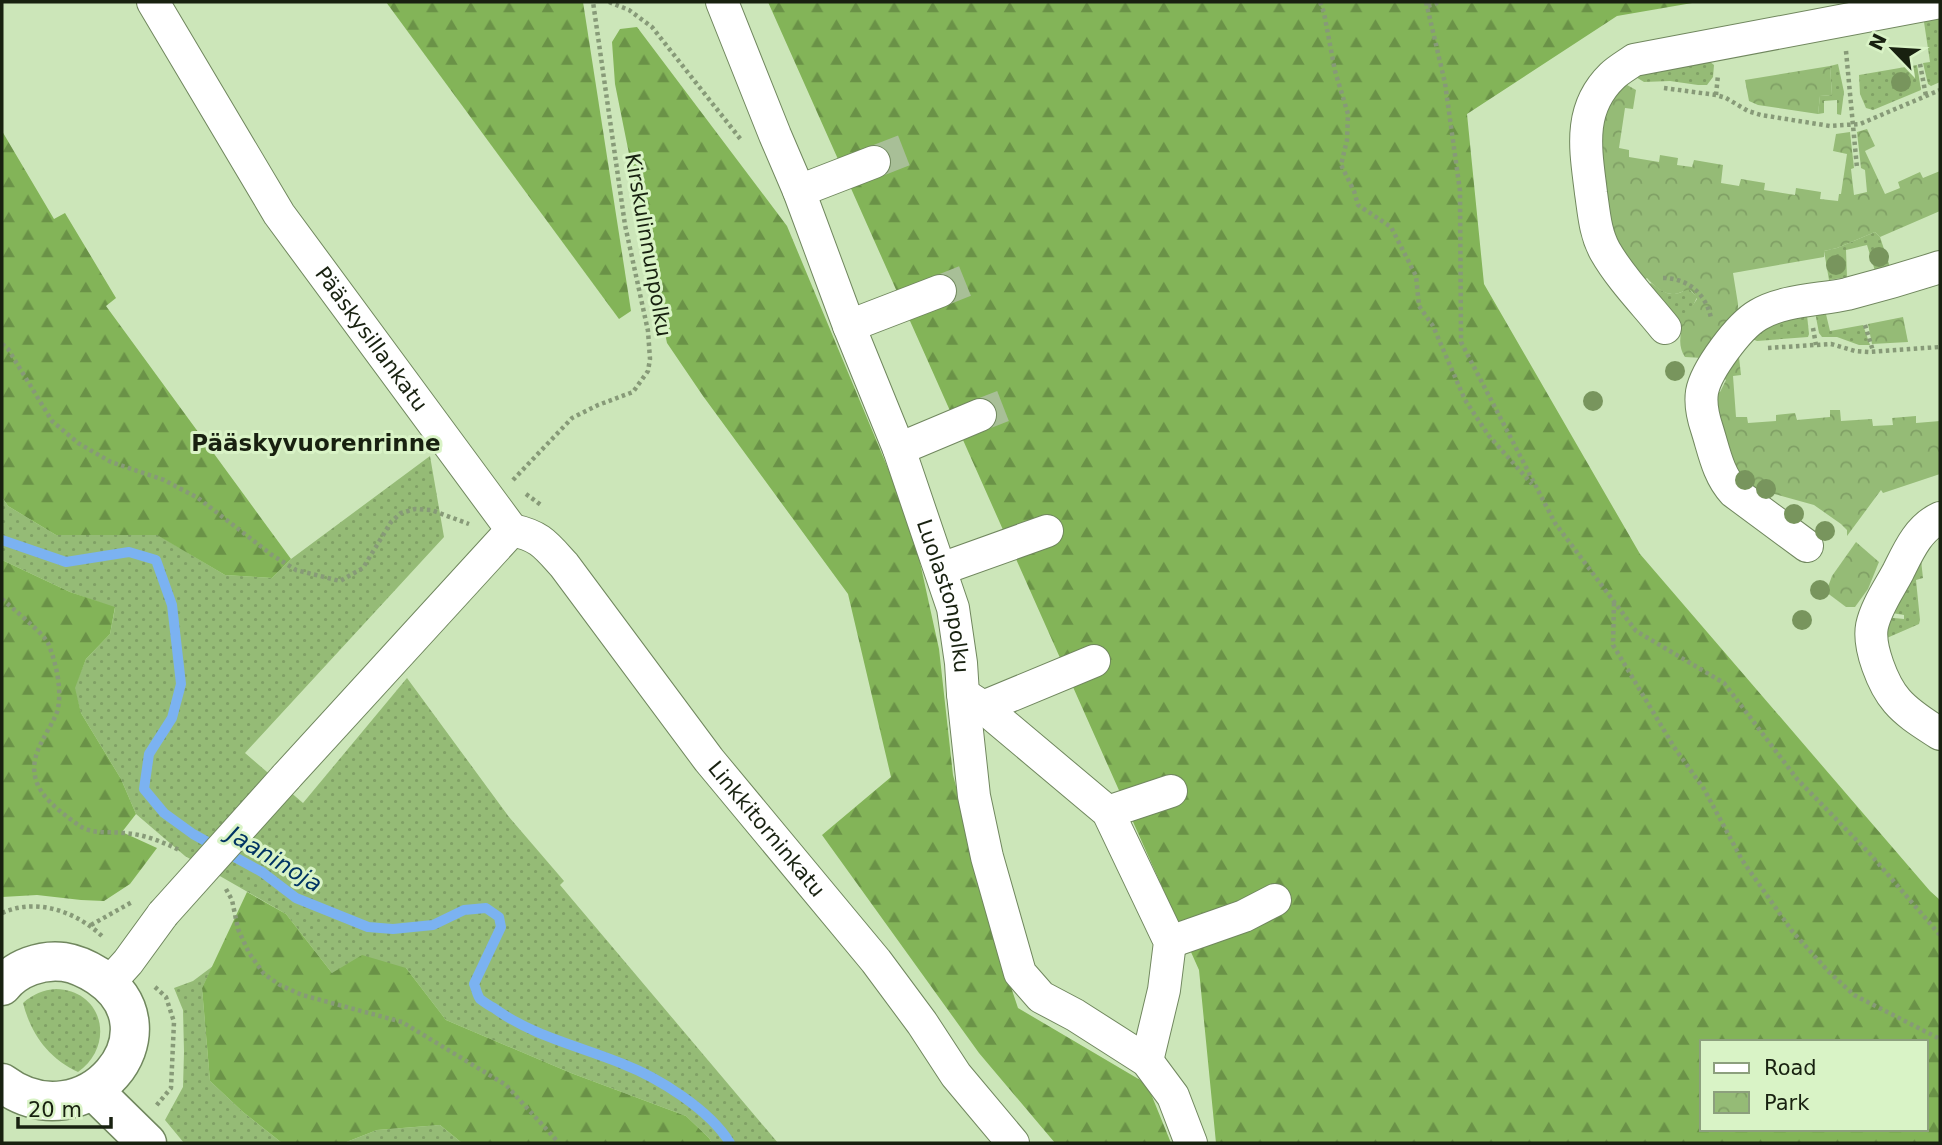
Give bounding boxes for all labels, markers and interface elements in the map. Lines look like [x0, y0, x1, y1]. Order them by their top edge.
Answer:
north arrow [1858, 14, 1928, 84]
text: N [1864, 30, 1891, 54]
street label: Kirskulinnunpolku [620, 151, 676, 339]
street label: Pääskysillankatu [310, 262, 432, 416]
district label: Pääskyvuorenrinne [191, 430, 441, 456]
street label: Luolastonpolku [912, 516, 974, 674]
street label: Linkkitorninkatu [703, 756, 830, 902]
water label: Jaaninoja [220, 819, 327, 897]
legend [1700, 1040, 1928, 1131]
text: Road [1764, 1056, 1817, 1080]
scale bar [18, 1086, 110, 1130]
text: Park [1764, 1091, 1810, 1115]
text: 20 m [28, 1098, 82, 1122]

